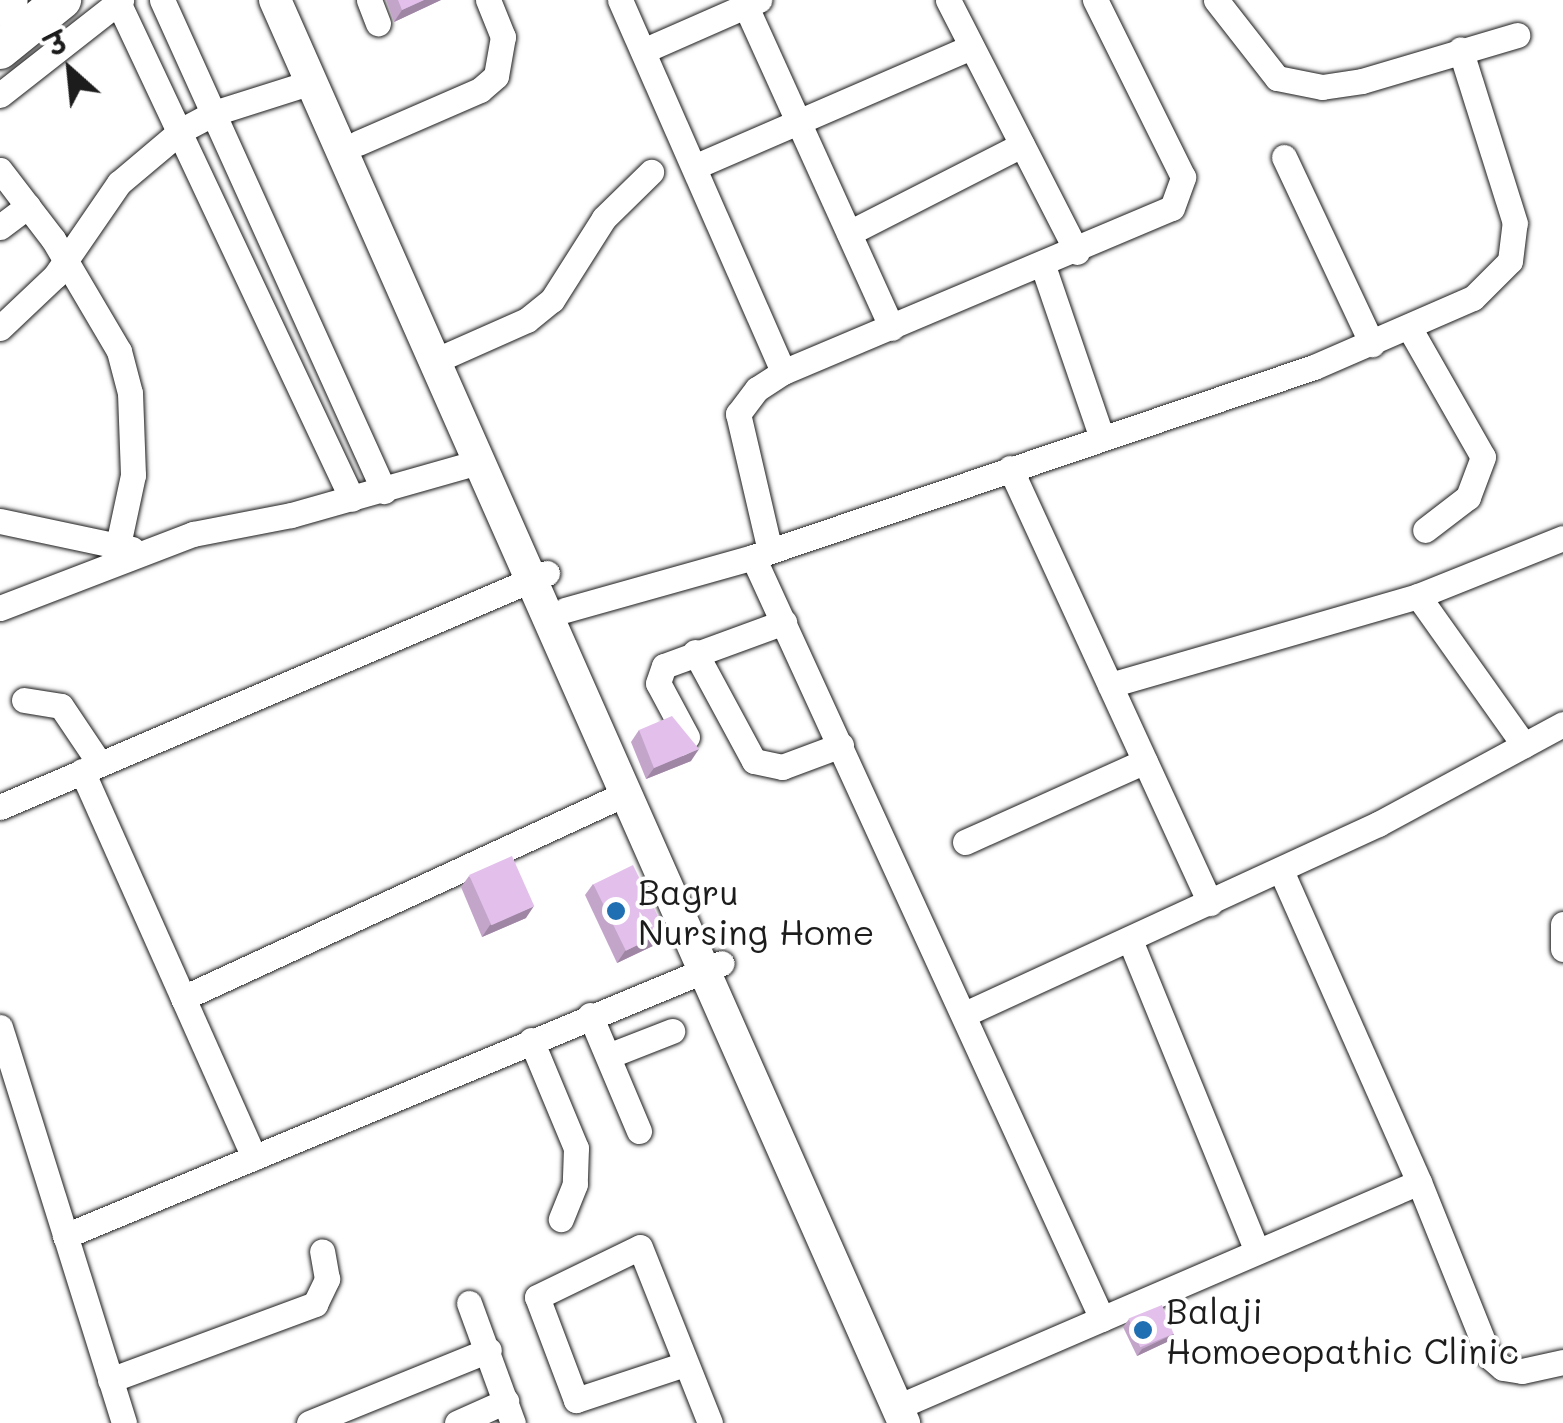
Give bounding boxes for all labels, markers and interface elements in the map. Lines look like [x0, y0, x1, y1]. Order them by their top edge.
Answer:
north arrow [20, 20, 120, 120]
text: उ [40, 23, 73, 64]
place label: Bagru Nursing Home [638, 870, 874, 952]
marker: Bagru Nursing Home [603, 898, 629, 924]
place label: Balaji Homoeopathic Clinic [1166, 1289, 1519, 1371]
marker: Balaji Homoeopathic Clinic [1130, 1317, 1156, 1343]

